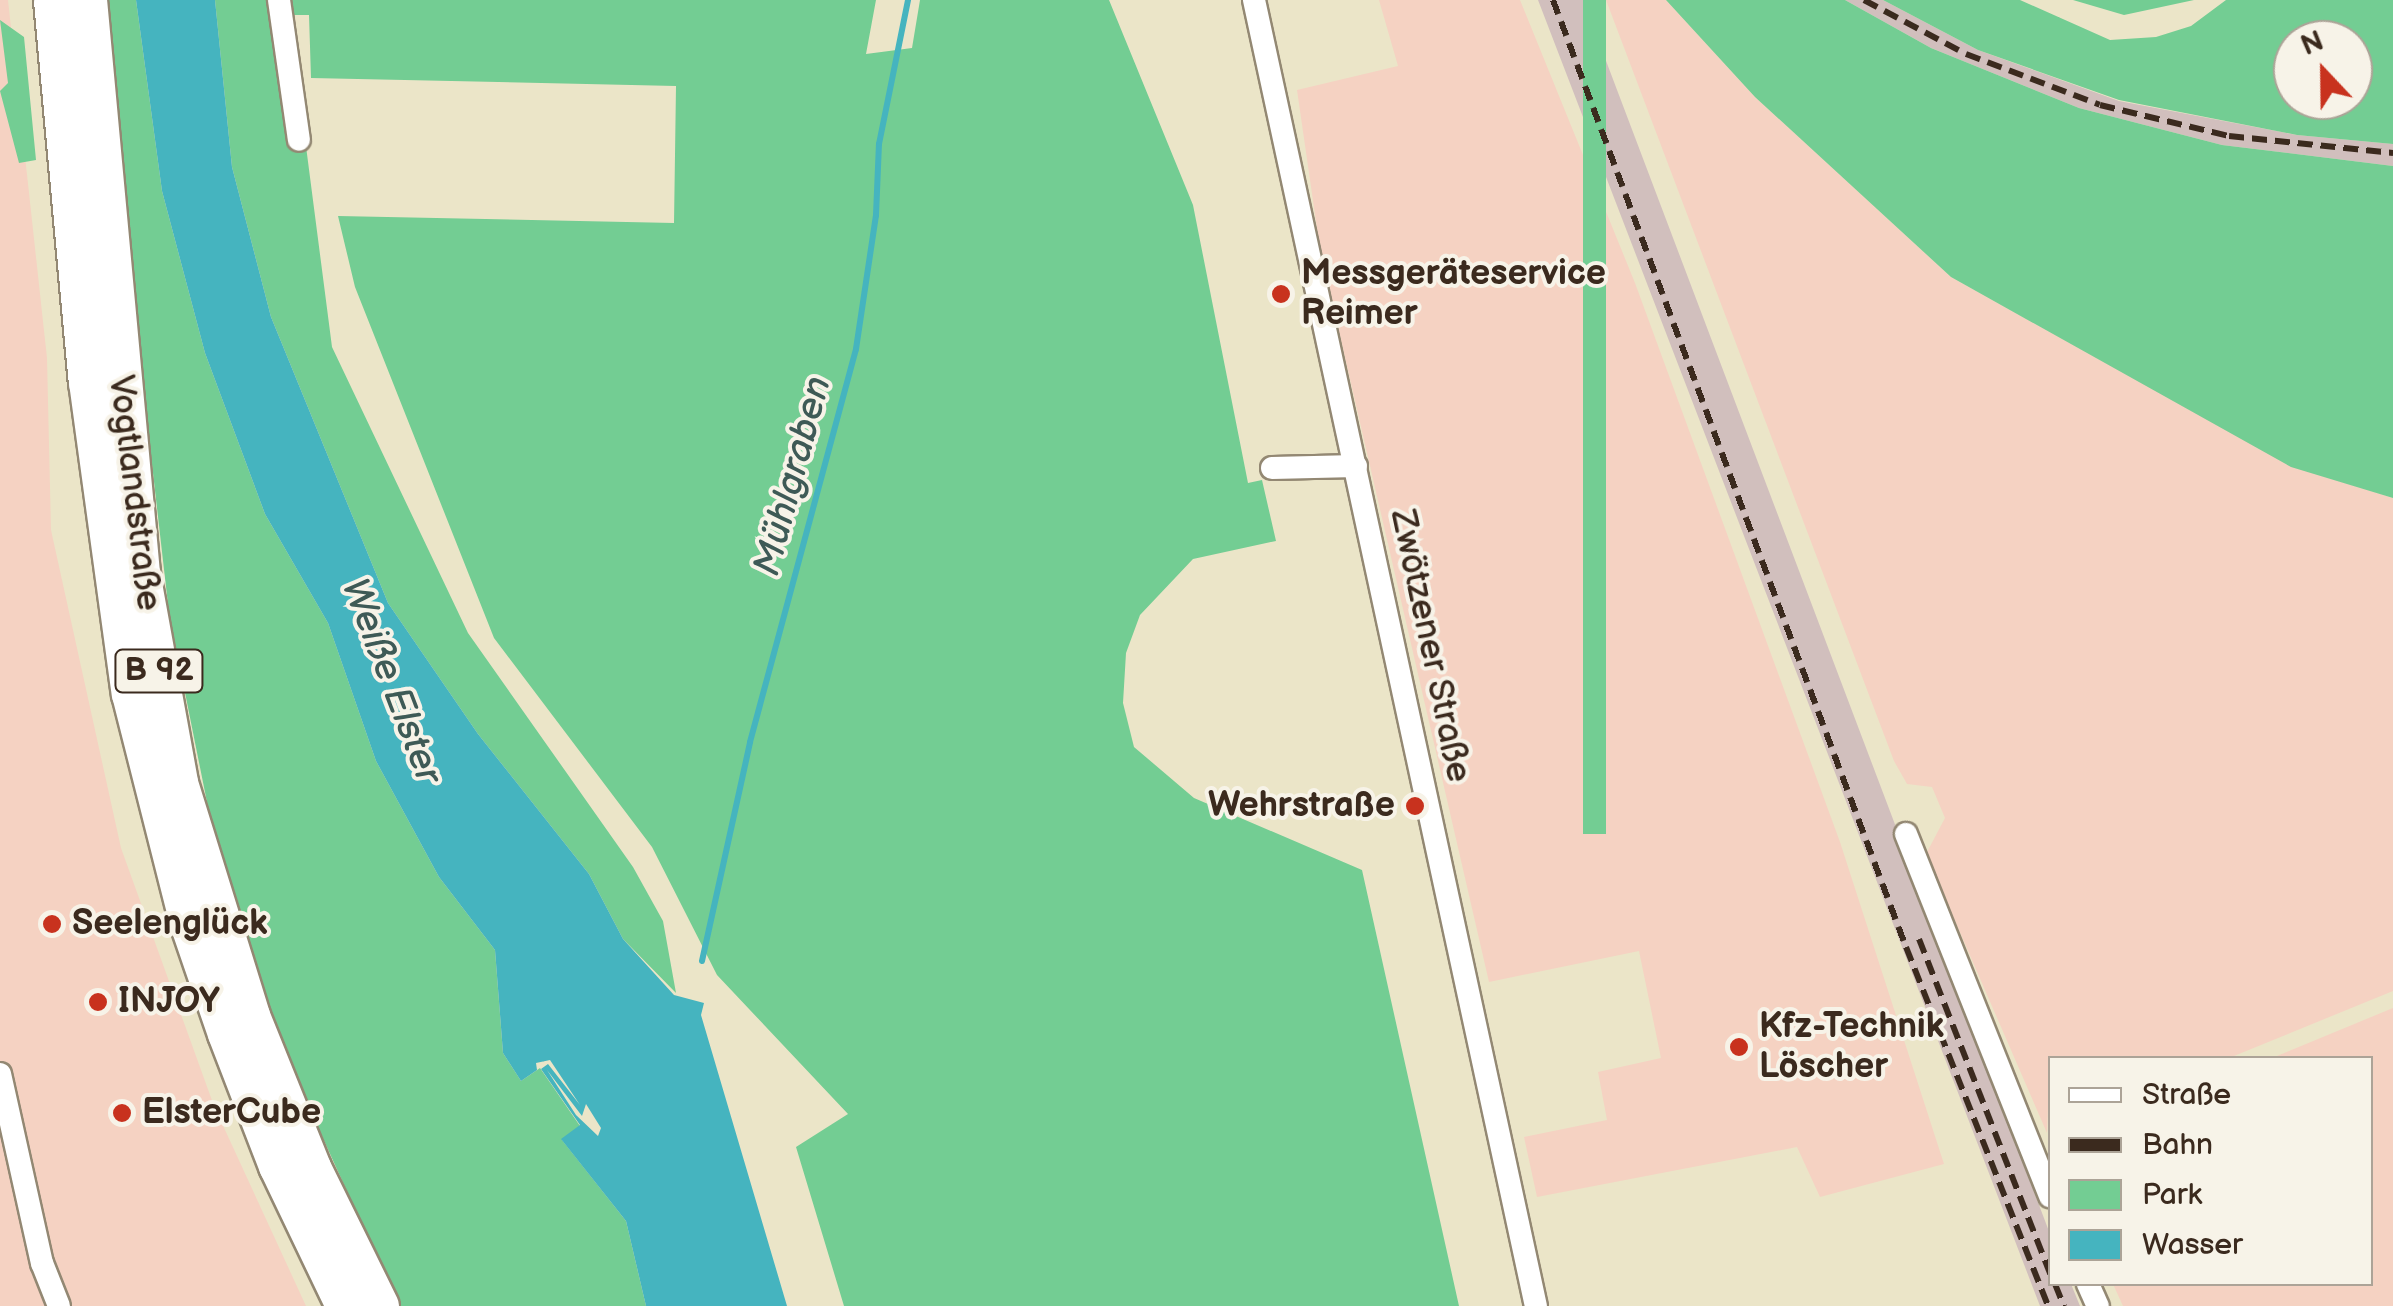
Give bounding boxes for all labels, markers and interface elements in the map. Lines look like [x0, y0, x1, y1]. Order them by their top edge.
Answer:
north arrow [2273, 20, 2373, 120]
text: N [2296, 24, 2328, 63]
place label: Messgeräteservice Reimer [1301, 253, 1606, 335]
marker: Messgeräteservice Reimer [1270, 283, 1292, 305]
water label: Mühlgraben [745, 371, 841, 581]
street label: Vogtlandstraße [99, 373, 169, 613]
street label: Zwötzener Straße [1381, 506, 1479, 786]
water label: Weiße Elster [331, 572, 451, 790]
road number: B 92 [114, 644, 204, 698]
place label: Wehrstraße [1208, 785, 1395, 827]
marker: Wehrstraße [1404, 795, 1426, 817]
place label: Seelenglück [72, 903, 268, 945]
marker: Seelenglück [41, 913, 63, 935]
place label: INJOY [118, 981, 220, 1023]
marker: INJOY [87, 991, 109, 1013]
place label: Kfz-Technik Löscher [1759, 1006, 1944, 1088]
marker: Kfz-Technik Löscher [1728, 1036, 1750, 1058]
legend [2048, 1056, 2373, 1286]
text: Straße [2142, 1077, 2231, 1113]
place label: ElsterCube [142, 1092, 321, 1134]
marker: ElsterCube [111, 1102, 133, 1124]
text: Bahn [2142, 1127, 2213, 1163]
text: Park [2142, 1177, 2202, 1213]
text: Wasser [2142, 1227, 2243, 1263]

